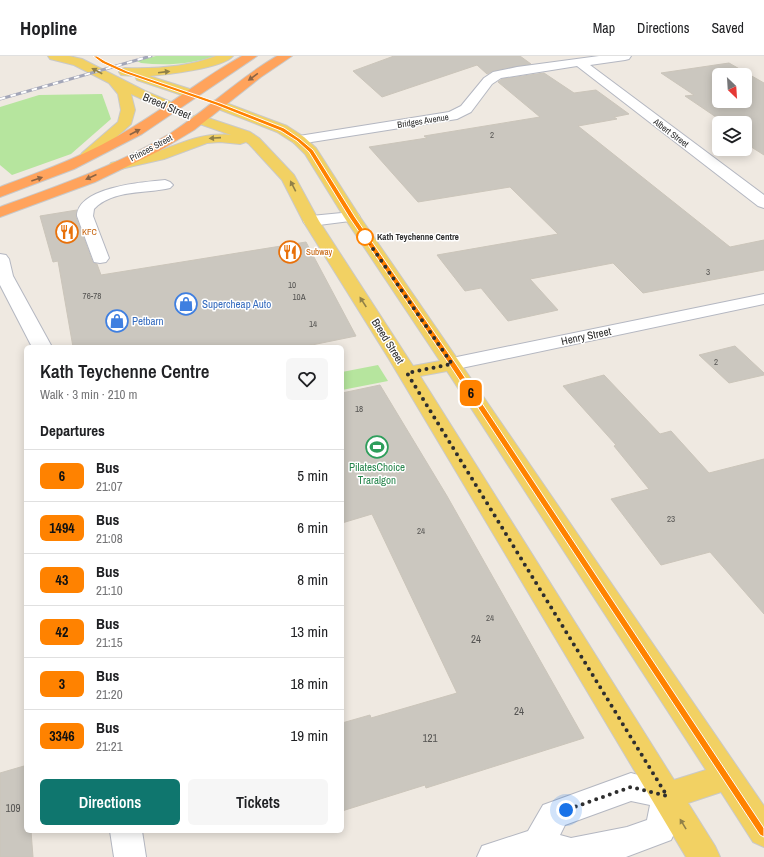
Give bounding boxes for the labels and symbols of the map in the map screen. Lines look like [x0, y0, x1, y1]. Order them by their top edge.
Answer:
one-way arrow [91, 68, 102, 75]
north arrow [712, 68, 752, 108]
one-way arrow [158, 69, 170, 75]
one-way arrow [247, 73, 258, 81]
street label: Breed Street [141, 90, 193, 123]
street label: Bridges Avenue [396, 111, 450, 131]
street label: Albert Street [650, 115, 691, 150]
one-way arrow [129, 129, 140, 135]
house number: 2 [490, 129, 494, 141]
street label: Princes Street [128, 132, 174, 164]
one-way arrow [209, 135, 221, 142]
one-way arrow [85, 174, 96, 180]
one-way arrow [31, 175, 43, 181]
one-way arrow [290, 180, 296, 192]
restaurant icon: KFC [54, 219, 80, 245]
place label: KFC [82, 226, 97, 238]
marker: Kath Teychenne Centre [356, 228, 374, 246]
place label: Kath Teychenne Centre [377, 231, 459, 243]
restaurant icon: Subway [277, 239, 303, 265]
place label: Subway [306, 246, 333, 258]
house number: 3 [706, 266, 710, 278]
house number: 10 [288, 279, 296, 291]
house number: 76-78 [83, 290, 101, 302]
shop icon: Supercheap Auto [173, 291, 199, 317]
house number: 10A [292, 291, 306, 303]
place label: Supercheap Auto [202, 297, 271, 311]
one-way arrow [359, 297, 367, 307]
shop icon: Petbarn [104, 308, 130, 334]
place label: Petbarn [132, 314, 164, 328]
street label: Breed Street [369, 316, 408, 367]
house number: 14 [309, 318, 317, 330]
street label: Henry Street [560, 324, 613, 348]
house number: 2 [714, 356, 718, 368]
line badge: 6 [458, 380, 484, 406]
house number: 18 [355, 403, 363, 415]
sports icon: PilatesChoice Traralgon [364, 434, 390, 460]
place label: PilatesChoice Traralgon [349, 460, 405, 487]
house number: 23 [667, 513, 675, 525]
house number: 24 [417, 525, 425, 537]
house number: 24 [486, 612, 494, 624]
house number: 24 [471, 632, 481, 646]
house number: 24 [514, 704, 524, 718]
house number: 121 [422, 731, 438, 745]
your location [556, 800, 576, 820]
house number: 109 [5, 801, 21, 815]
one-way arrow [680, 818, 687, 830]

